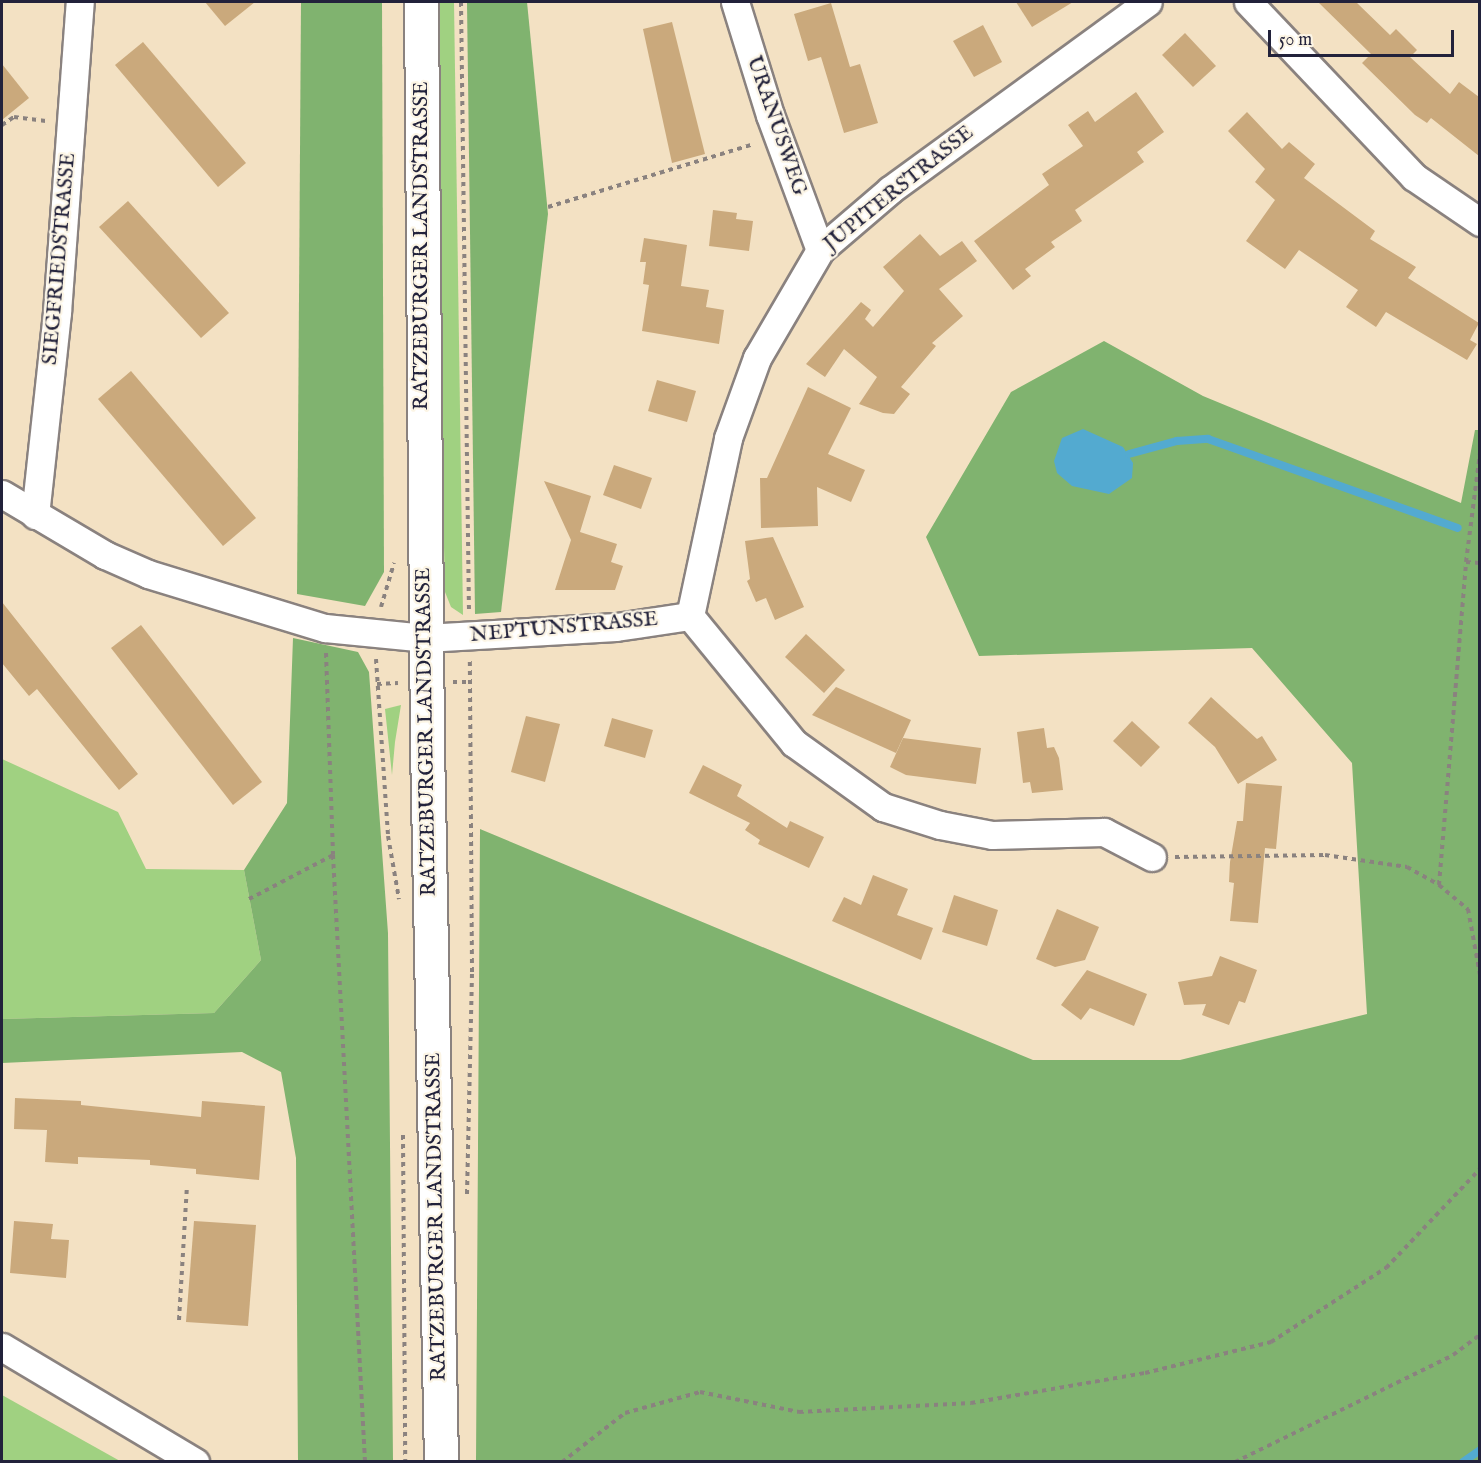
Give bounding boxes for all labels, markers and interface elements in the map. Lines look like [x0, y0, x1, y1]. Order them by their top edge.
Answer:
scale bar [1271, 18, 1457, 56]
text: 50 m [1279, 29, 1312, 52]
street label: URANUSWEG [740, 53, 812, 199]
street label: RATZEBURGER LANDSTRASSE [409, 82, 435, 410]
street label: JUPITERSTRASSE [819, 121, 979, 257]
street label: SIEGFRIEDSTRASSE [38, 152, 82, 366]
street label: RATZEBURGER LANDSTRASSE [412, 567, 442, 897]
street label: NEPTUNSTRASSE [469, 607, 659, 649]
street label: RATZEBURGER LANDSTRASSE [422, 1052, 452, 1382]

